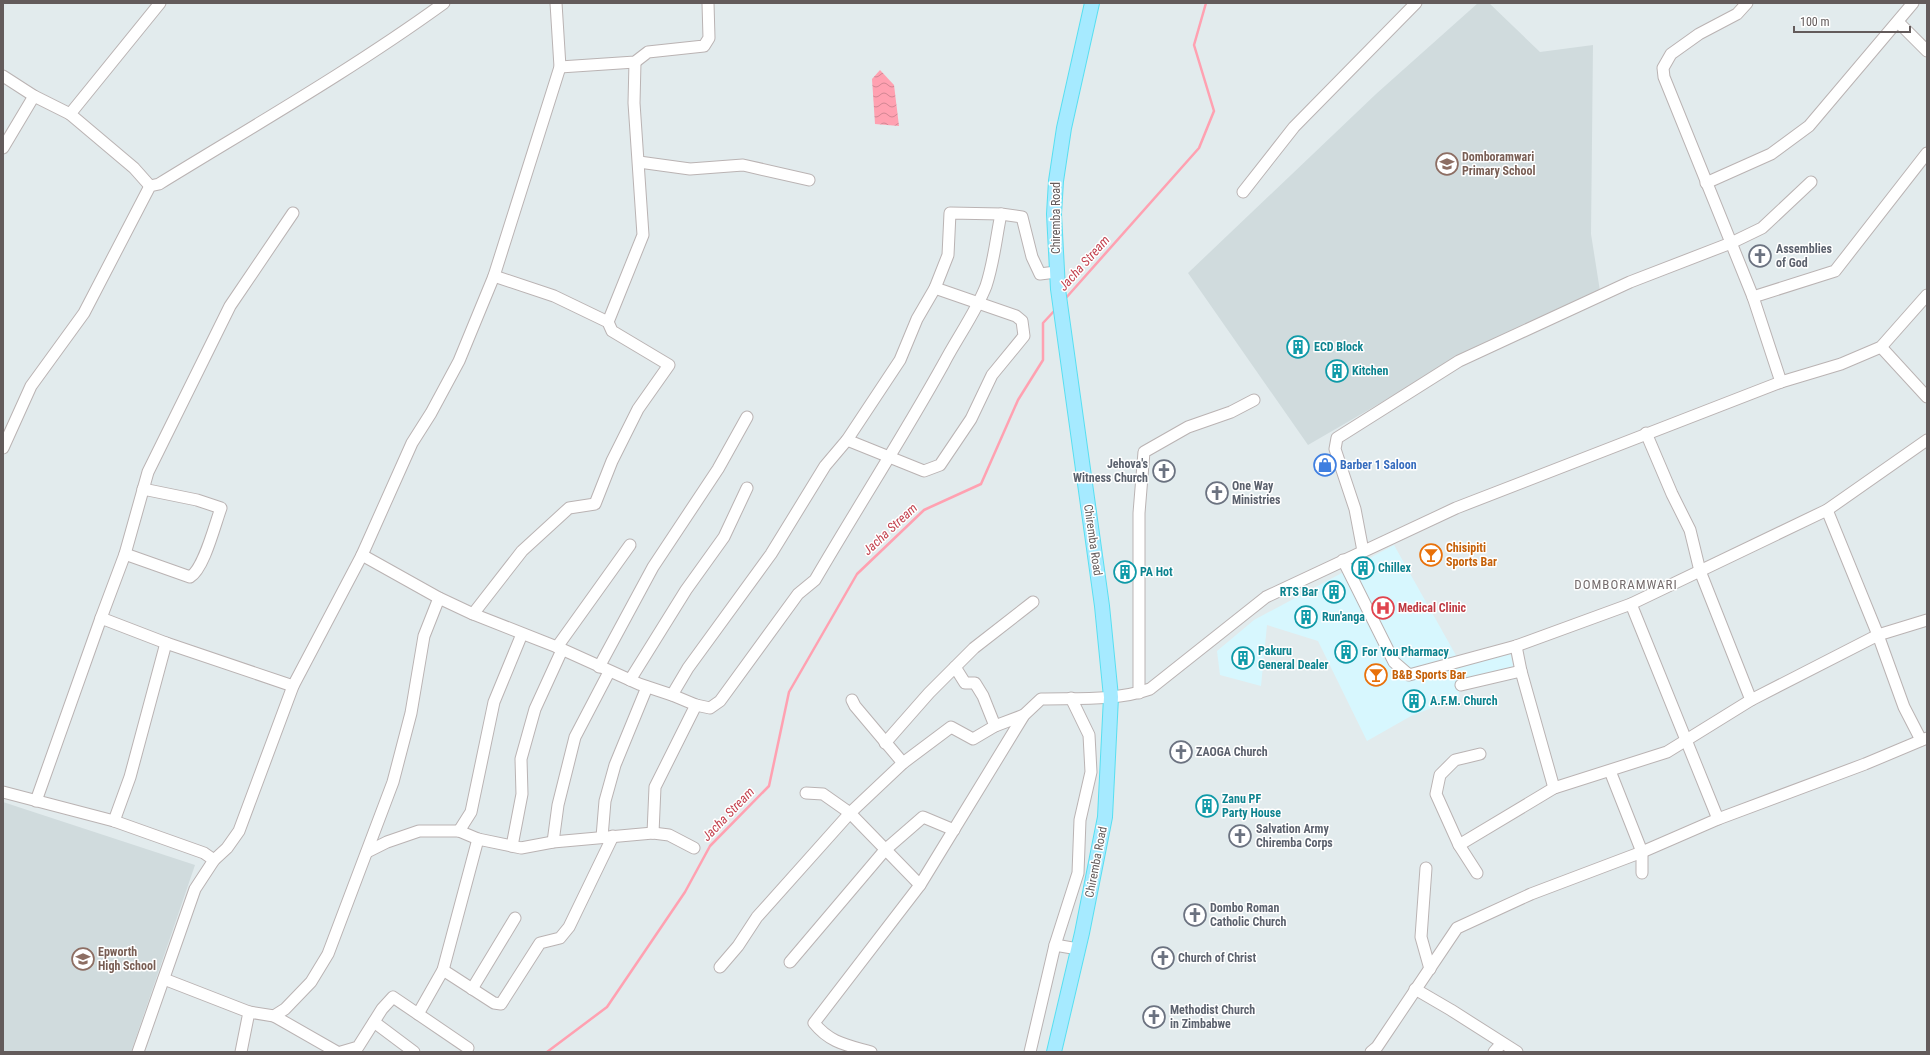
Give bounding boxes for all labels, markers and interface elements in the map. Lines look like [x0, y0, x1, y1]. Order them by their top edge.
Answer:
scale bar [1794, 8, 1910, 34]
text: 100 m [1800, 15, 1830, 29]
place label: Domboramwari Primary School [1462, 150, 1535, 178]
school or university icon: Domboramwari Primary School [1434, 151, 1460, 177]
street label: Chiremba Road [1049, 182, 1063, 254]
water label: Jacha Stream [1056, 233, 1112, 293]
place label: Assemblies of God [1776, 242, 1832, 270]
church icon: Assemblies of God [1747, 243, 1773, 269]
building icon: ECD Block [1285, 334, 1311, 360]
place label: ECD Block [1314, 340, 1364, 354]
building icon: Kitchen [1324, 358, 1350, 384]
place label: Kitchen [1352, 364, 1389, 378]
shop icon: Barber 1 Saloon [1312, 452, 1338, 478]
place label: Jehova's Witness Church [1073, 457, 1149, 485]
church icon: Jehova's Witness Church [1151, 458, 1177, 484]
place label: Barber 1 Saloon [1340, 458, 1417, 472]
place label: One Way Ministries [1232, 479, 1281, 507]
church icon: One Way Ministries [1204, 480, 1230, 506]
water label: Jacha Stream [860, 500, 920, 558]
street label: Chiremba Road [1081, 503, 1105, 577]
place label: Chisipiti Sports Bar [1446, 541, 1497, 569]
bar icon: Chisipiti Sports Bar [1418, 542, 1444, 568]
building icon: Chillex [1350, 555, 1376, 581]
building icon: PA Hot [1112, 559, 1138, 585]
place label: Chillex [1378, 561, 1412, 575]
place label: PA Hot [1140, 565, 1173, 579]
district label: DOMBORAMWARI [1574, 577, 1678, 592]
building icon: RTS Bar [1321, 579, 1347, 605]
place label: RTS Bar [1280, 585, 1318, 599]
hospital icon: Medical Clinic [1370, 595, 1396, 621]
place label: Medical Clinic [1398, 601, 1467, 615]
building icon: Run'anga [1293, 604, 1319, 630]
place label: Run'anga [1322, 610, 1365, 624]
building icon: For You Pharmacy [1333, 639, 1359, 665]
place label: Pakuru General Dealer [1258, 644, 1329, 672]
building icon: Pakuru General Dealer [1230, 645, 1256, 671]
place label: For You Pharmacy [1362, 645, 1449, 659]
bar icon: B&B Sports Bar [1363, 662, 1389, 688]
place label: B&B Sports Bar [1392, 668, 1466, 682]
building icon: A.F.M. Church [1401, 688, 1427, 714]
place label: A.F.M. Church [1430, 694, 1498, 708]
church icon: ZAOGA Church [1168, 739, 1194, 765]
place label: ZAOGA Church [1196, 745, 1268, 759]
water label: Jacha Stream [699, 784, 757, 844]
place label: Zanu PF Party House [1222, 792, 1281, 820]
building icon: Zanu PF Party House [1194, 793, 1220, 819]
place label: Salvation Army Chiremba Corps [1256, 822, 1333, 850]
church icon: Salvation Army Chiremba Corps [1227, 823, 1253, 849]
street label: Chiremba Road [1082, 825, 1110, 899]
place label: Dombo Roman Catholic Church [1210, 901, 1286, 929]
church icon: Dombo Roman Catholic Church [1182, 902, 1208, 928]
place label: Epworth High School [98, 945, 156, 973]
church icon: Church of Christ [1150, 945, 1176, 971]
school or university icon: Epworth High School [70, 946, 96, 972]
place label: Church of Christ [1178, 951, 1257, 965]
place label: Methodist Church in Zimbabwe [1170, 1003, 1255, 1031]
church icon: Methodist Church in Zimbabwe [1141, 1004, 1167, 1030]

